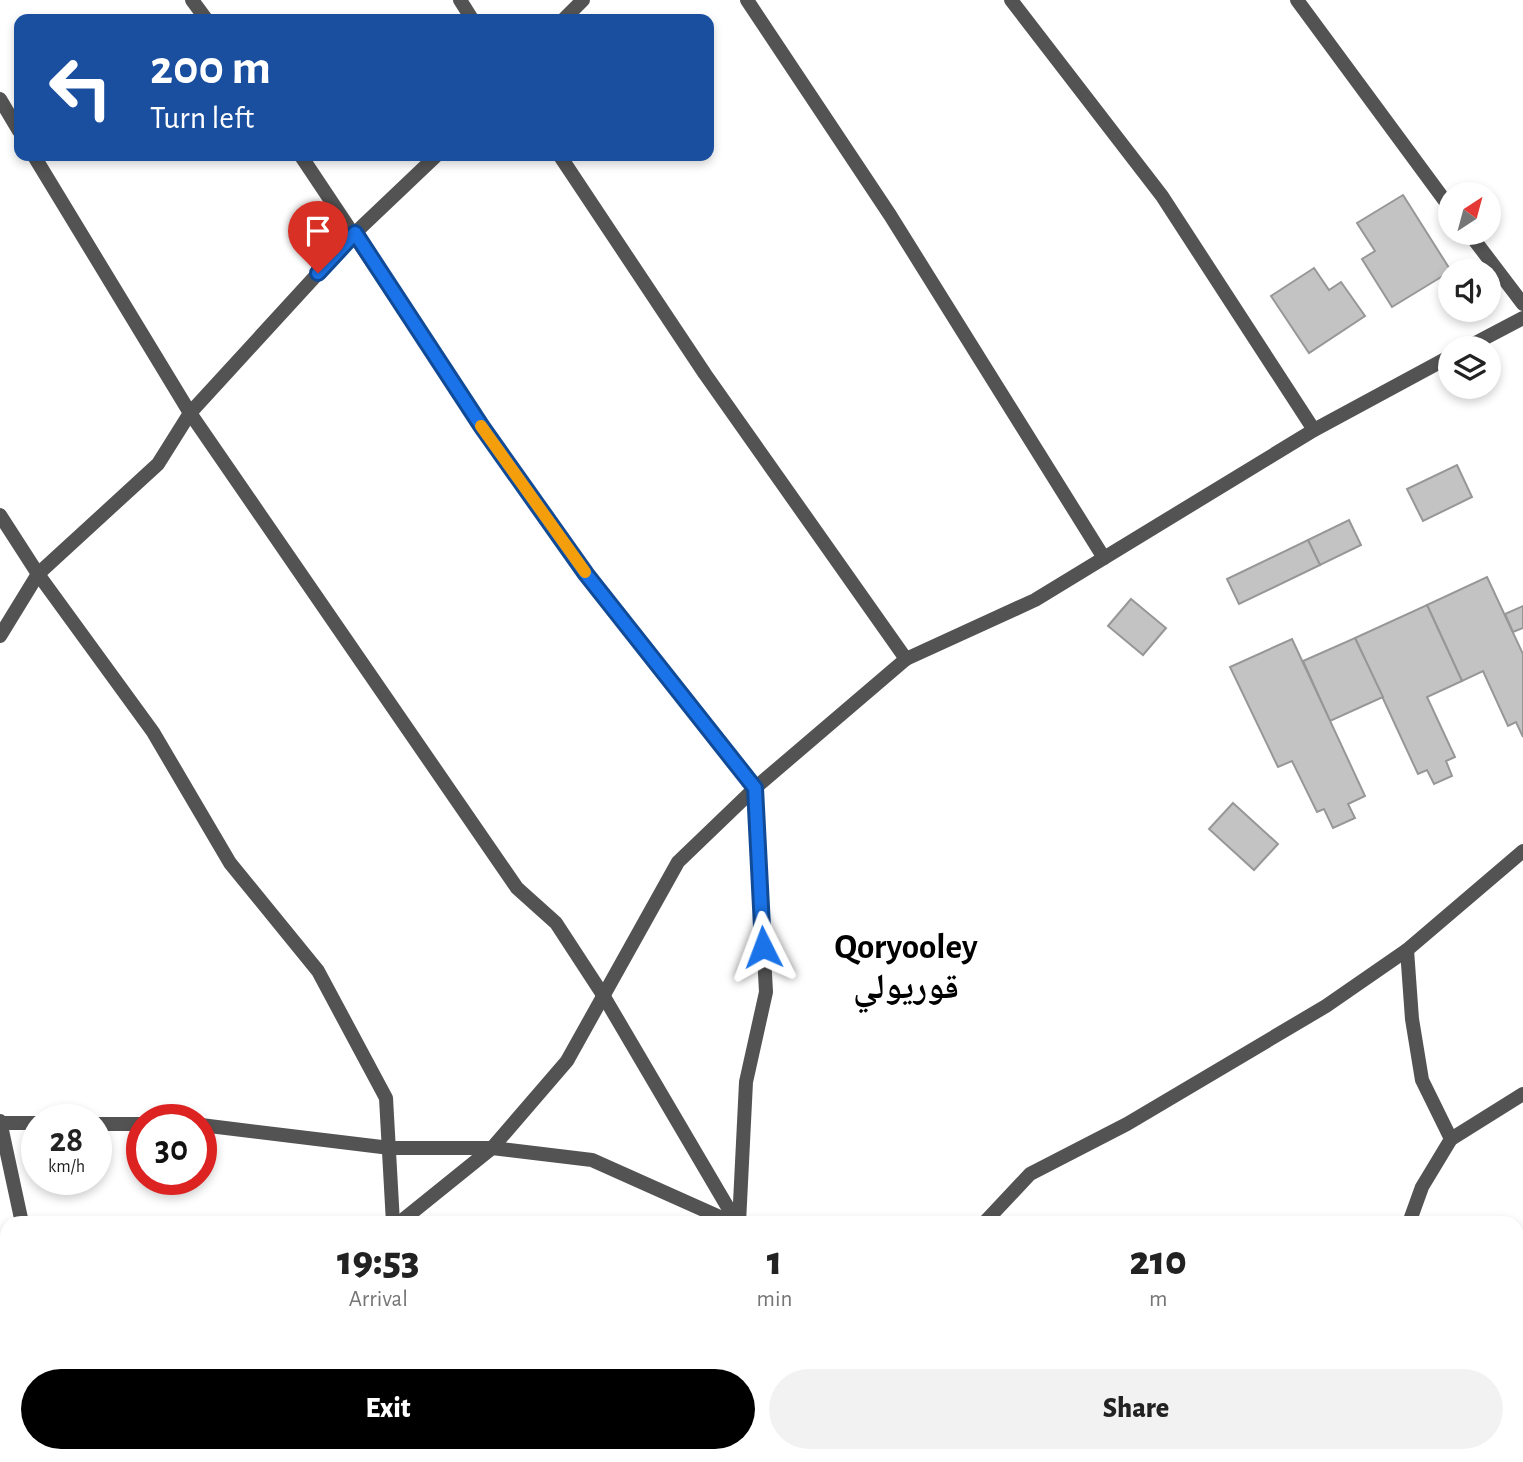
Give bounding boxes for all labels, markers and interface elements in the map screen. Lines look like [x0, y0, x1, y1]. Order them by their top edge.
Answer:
icon: left [35, 42, 126, 133]
text: 200 m [150, 44, 271, 93]
text: Turn left [150, 102, 254, 134]
north arrow [1438, 182, 1502, 245]
map controls [1438, 182, 1501, 399]
pin [288, 201, 348, 273]
icon: arrive [299, 212, 337, 250]
button: sound [1438, 259, 1501, 322]
button: layers [1438, 336, 1501, 399]
position arrow [726, 910, 800, 984]
district label: Qoryooley قوريولي [834, 930, 978, 1014]
speed limit sign: 30 [126, 1104, 217, 1195]
text: 28 [50, 1123, 83, 1158]
text: km/h [48, 1158, 85, 1176]
text: 19:53 [337, 1240, 420, 1282]
text: 1 [767, 1240, 782, 1282]
text: 210 [1130, 1240, 1187, 1282]
text: Arrival [349, 1288, 408, 1311]
text: min [757, 1288, 792, 1311]
text: m [1149, 1288, 1167, 1311]
button: Exit [21, 1369, 755, 1449]
button: Share [769, 1369, 1503, 1449]

